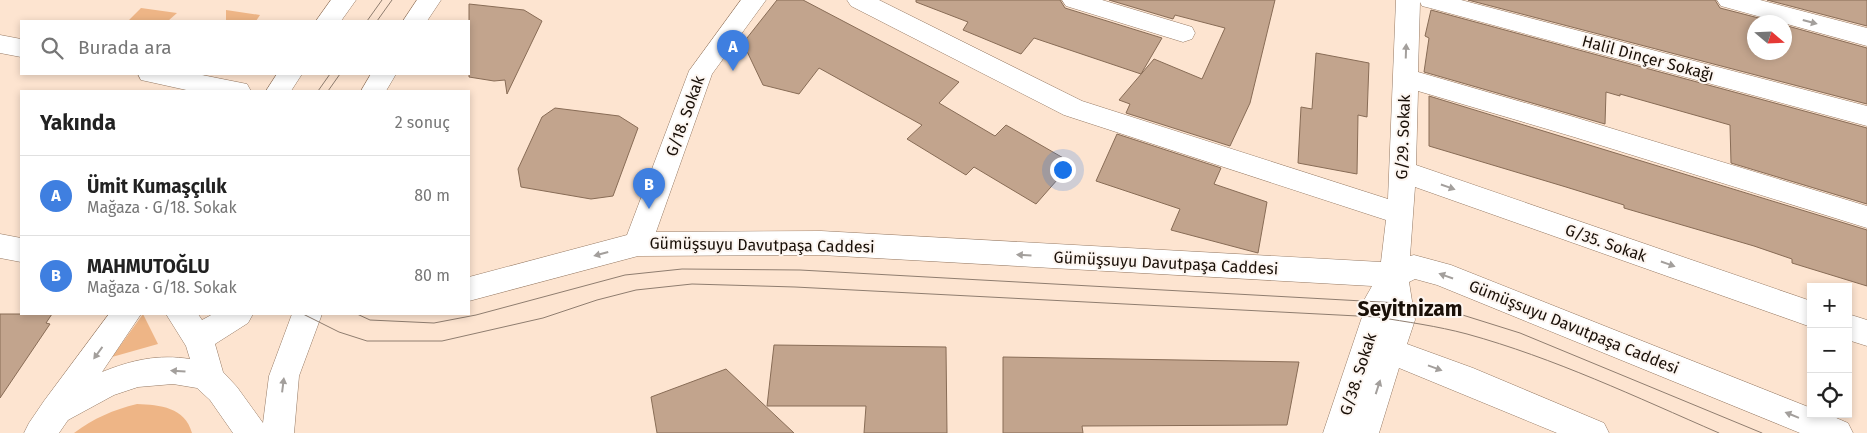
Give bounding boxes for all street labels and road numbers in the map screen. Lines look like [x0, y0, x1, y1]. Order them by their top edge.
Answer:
street label: Halil Dinçer Sokağı [1580, 31, 1716, 86]
street label: G/18. Sokak [662, 72, 709, 159]
street label: G/29. Sokak [1392, 93, 1414, 180]
street label: G/35. Sokak [1563, 220, 1650, 266]
street label: Gümüşsuyu Davutpaşa Caddesi [649, 234, 875, 257]
street label: Gümüşsuyu Davutpaşa Caddesi [1053, 248, 1279, 279]
street label: Gümüşsuyu Davutpaşa Caddesi [1466, 276, 1682, 379]
street label: G/38. Sokak [1336, 330, 1381, 418]

